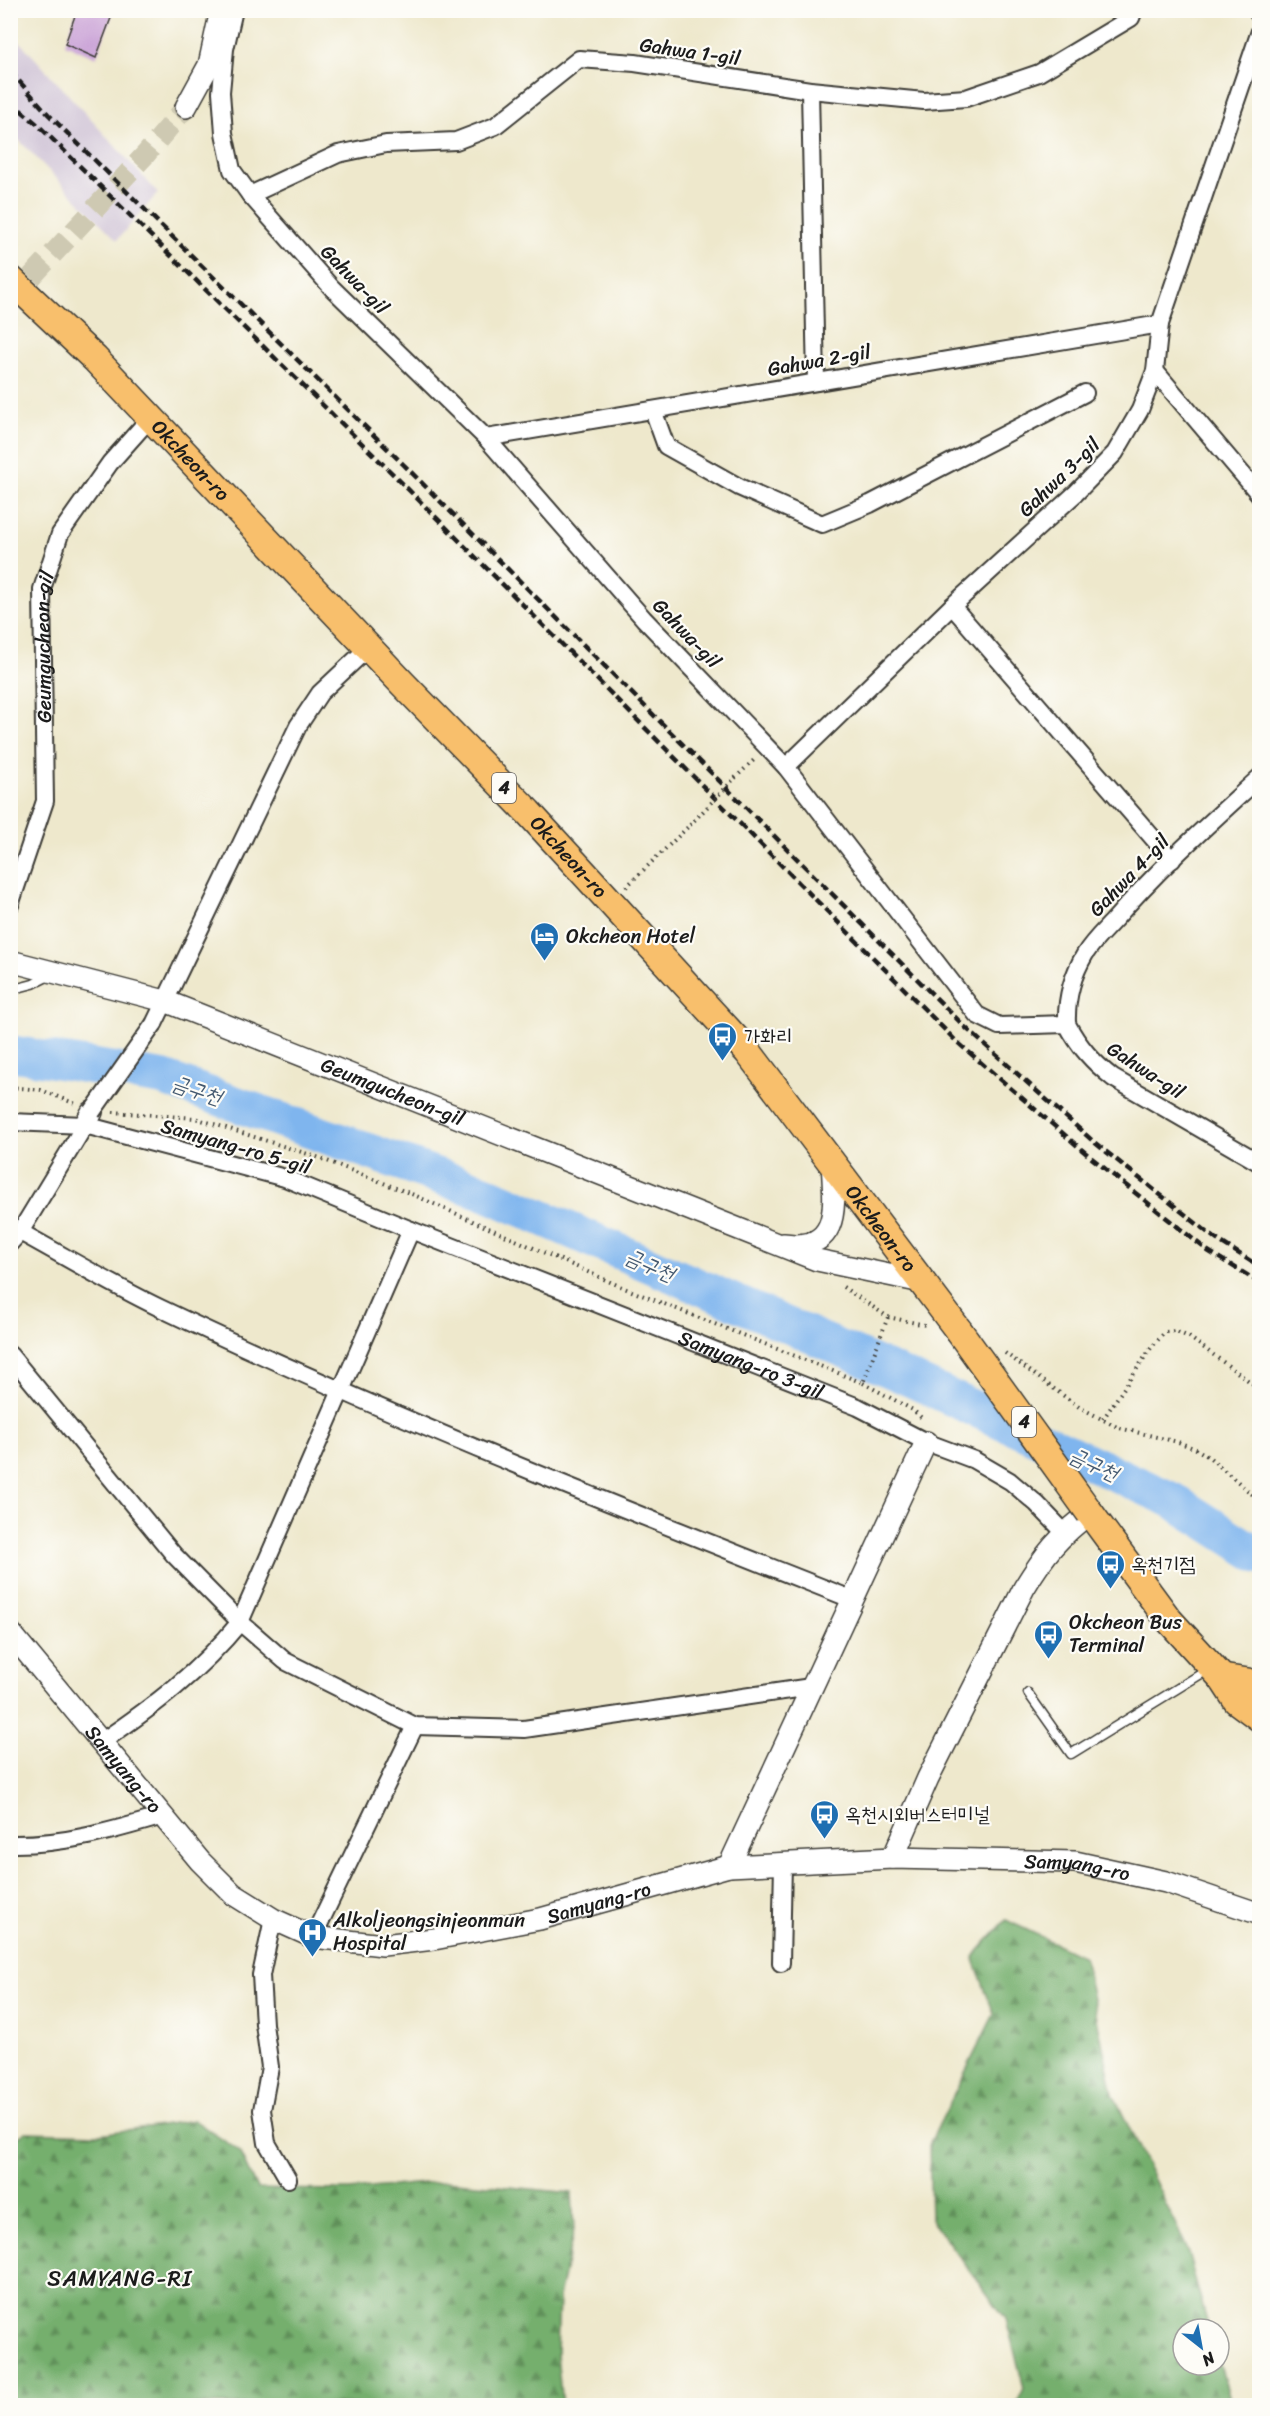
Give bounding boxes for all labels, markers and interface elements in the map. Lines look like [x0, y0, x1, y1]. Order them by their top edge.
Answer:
street label: Gahwa 1-gil [637, 27, 744, 76]
street label: Gahwa-gil [312, 236, 398, 324]
street label: Gahwa 2-gil [765, 334, 875, 387]
street label: Okcheon-ro [142, 411, 239, 510]
street label: Gahwa 3-gil [1010, 428, 1110, 526]
street label: Geumgucheon-gil [25, 565, 65, 723]
street label: Gahwa-gil [644, 590, 730, 678]
road number: 4 [492, 773, 516, 803]
street label: Okcheon-ro [521, 807, 616, 907]
street label: Gahwa 4-gil [1080, 824, 1179, 925]
place label: Okcheon Hotel [566, 919, 696, 954]
hotel icon: Okcheon Hotel [529, 920, 561, 962]
place label: 가화리 [744, 1019, 792, 1054]
bus stop icon: 가화리 [707, 1020, 739, 1062]
street label: Gahwa-gil [1100, 1032, 1193, 1110]
street label: Geumgucheon-gil [315, 1048, 471, 1137]
water label: 금구천 [167, 1064, 229, 1117]
street label: Samyang-ro 5-gil [157, 1108, 316, 1185]
street label: Okcheon-ro [836, 1177, 926, 1280]
water label: 금구천 [619, 1237, 683, 1294]
street label: Samyang-ro 3-gil [673, 1321, 830, 1410]
road number: 4 [1012, 1407, 1036, 1437]
water label: 금구천 [1063, 1436, 1127, 1493]
place label: 옥천기점 [1131, 1547, 1195, 1582]
bus stop icon: 옥천기점 [1094, 1548, 1126, 1590]
place label: Okcheon Bus Terminal [1069, 1605, 1183, 1663]
bus stop icon: Okcheon Bus Terminal [1032, 1618, 1064, 1660]
street label: Samyang-ro [76, 1717, 171, 1822]
place label: 옥천시외버스터미널 [845, 1797, 990, 1832]
bus stop icon: 옥천시외버스터미널 [808, 1798, 840, 1840]
street label: Samyang-ro [1024, 1844, 1133, 1892]
street label: Samyang-ro [543, 1872, 655, 1934]
place label: Alkoljeongsinjeonmun Hospital [332, 1903, 525, 1961]
hospital icon: Alkoljeongsinjeonmun Hospital [296, 1916, 328, 1958]
district label: SAMYANG-RI [47, 2259, 193, 2298]
north arrow [1171, 2317, 1231, 2377]
text: N [1195, 2344, 1222, 2375]

